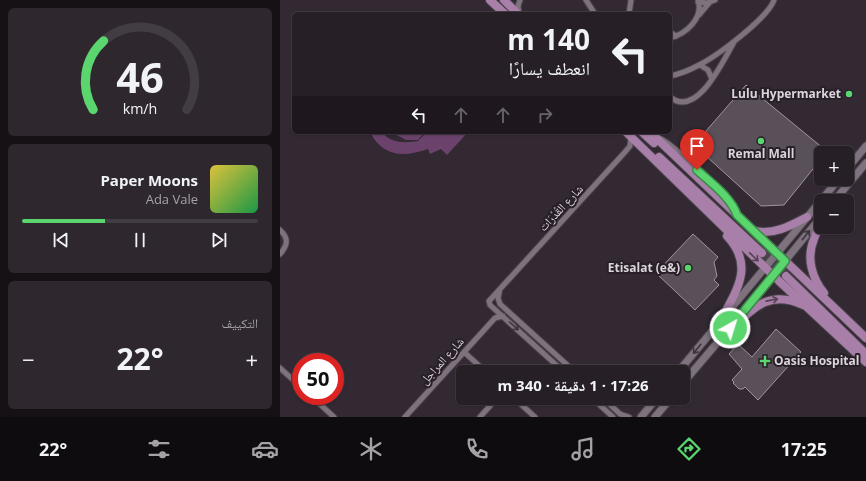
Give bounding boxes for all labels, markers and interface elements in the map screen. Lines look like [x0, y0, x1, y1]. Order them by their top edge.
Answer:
text: 140 m [507, 20, 590, 58]
icon: left [604, 28, 656, 80]
text: 46 [116, 49, 164, 105]
text: انعطف يسارًا [509, 56, 590, 80]
place label: Lulu Hypermarket [731, 85, 841, 102]
marker: Lulu Hypermarket [844, 89, 854, 99]
text: km/h [123, 99, 157, 118]
icon: left [408, 104, 430, 126]
icon: ahead [450, 104, 472, 126]
icon: ahead [492, 104, 514, 126]
icon: right [534, 104, 556, 126]
pin [680, 129, 714, 170]
icon: arrive [686, 135, 708, 157]
marker: Remal Mall [756, 136, 766, 146]
place label: Remal Mall [728, 145, 794, 162]
map controls [814, 146, 854, 234]
button: + [814, 146, 854, 186]
text: Paper Moons [100, 170, 198, 190]
street label: شارع القُدْرَات [534, 180, 587, 235]
text: Ada Vale [146, 190, 198, 208]
button: − [814, 194, 854, 234]
icon: previous [50, 229, 72, 251]
icon: pause [129, 229, 151, 251]
icon: next [208, 229, 230, 251]
one-way arrow [802, 229, 811, 240]
one-way arrow [749, 252, 759, 262]
place label: Etisalat (e&) [608, 259, 680, 276]
marker: Etisalat (e&) [683, 263, 693, 273]
one-way arrow [765, 296, 778, 304]
position arrow [709, 307, 751, 349]
text: التكييف [222, 314, 258, 332]
one-way arrow [508, 322, 519, 331]
street label: شارع المراجل [416, 333, 468, 388]
text: 22° [116, 338, 164, 379]
text: − [22, 344, 35, 374]
text: + [245, 344, 258, 374]
one-way arrow [693, 344, 702, 354]
place label: Oasis Hospital [774, 352, 859, 369]
speed limit sign: 50 [292, 353, 344, 405]
marker: Oasis Hospital [759, 355, 771, 367]
text: 17:26 · 1 دقيقة · 340 m [497, 375, 649, 395]
icon: filters [145, 435, 173, 463]
icon: car [251, 435, 279, 463]
icon: climate [357, 435, 385, 463]
icon: phone [463, 435, 491, 463]
icon: music [569, 435, 597, 463]
icon: directions [675, 435, 703, 463]
text: 22° [39, 437, 67, 461]
text: 17:25 [781, 437, 827, 461]

